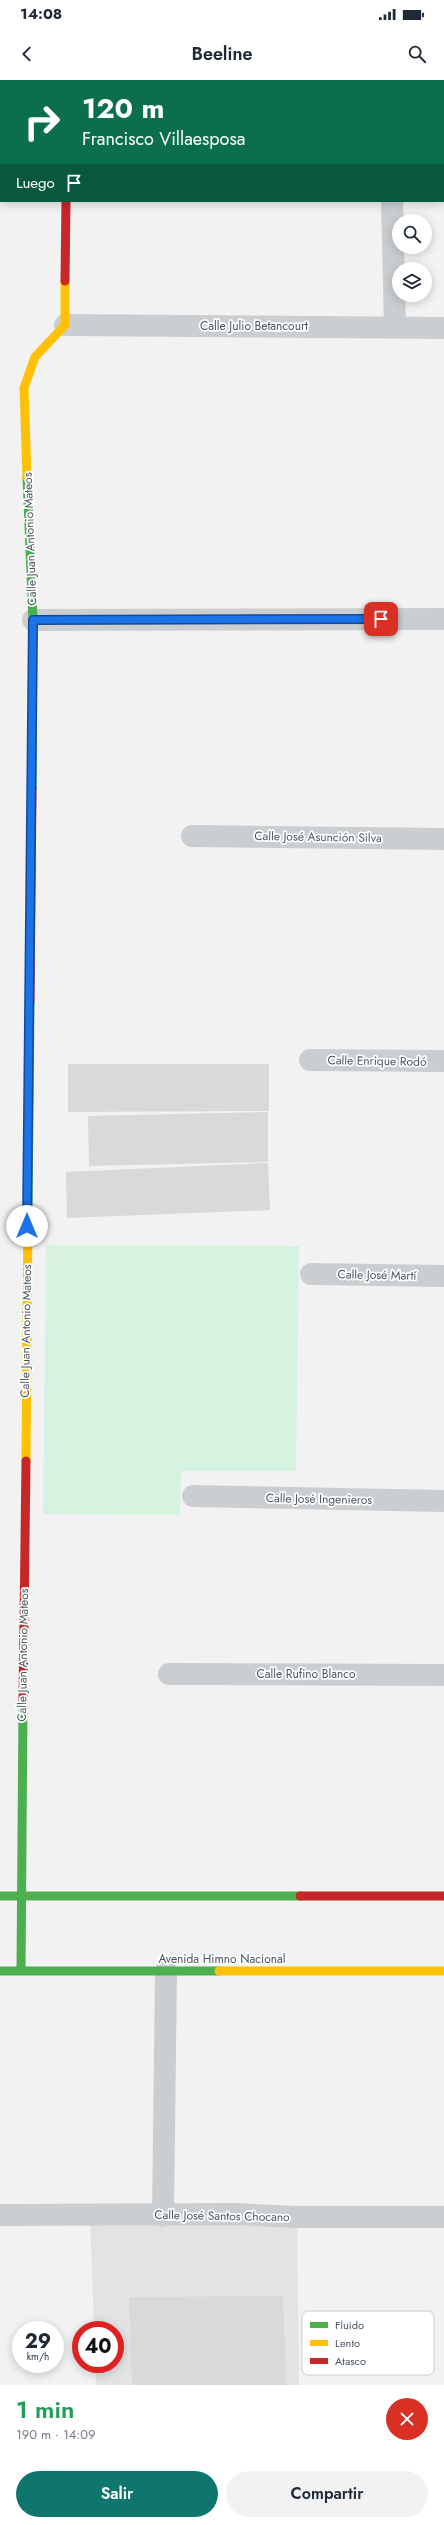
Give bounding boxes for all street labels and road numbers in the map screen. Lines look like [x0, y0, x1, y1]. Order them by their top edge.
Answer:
street label: Calle Julio Betancourt [200, 317, 308, 335]
street label: Calle Juan Antonio Mateos [19, 472, 41, 606]
street label: Calle José Asunción Silva [254, 827, 382, 847]
street label: Calle Enrique Rodó [327, 1051, 427, 1071]
street label: Calle Juan Antonio Mateos [16, 1264, 36, 1398]
street label: Calle José Martí [337, 1265, 418, 1285]
street label: Calle José Ingenieros [266, 1489, 373, 1509]
street label: Calle Juan Antonio Mateos [13, 1588, 33, 1722]
street label: Calle Rufino Blanco [256, 1665, 356, 1683]
street label: Avenida Himno Nacional [158, 1950, 286, 1968]
street label: Calle José Santos Chocano [154, 2206, 290, 2226]

